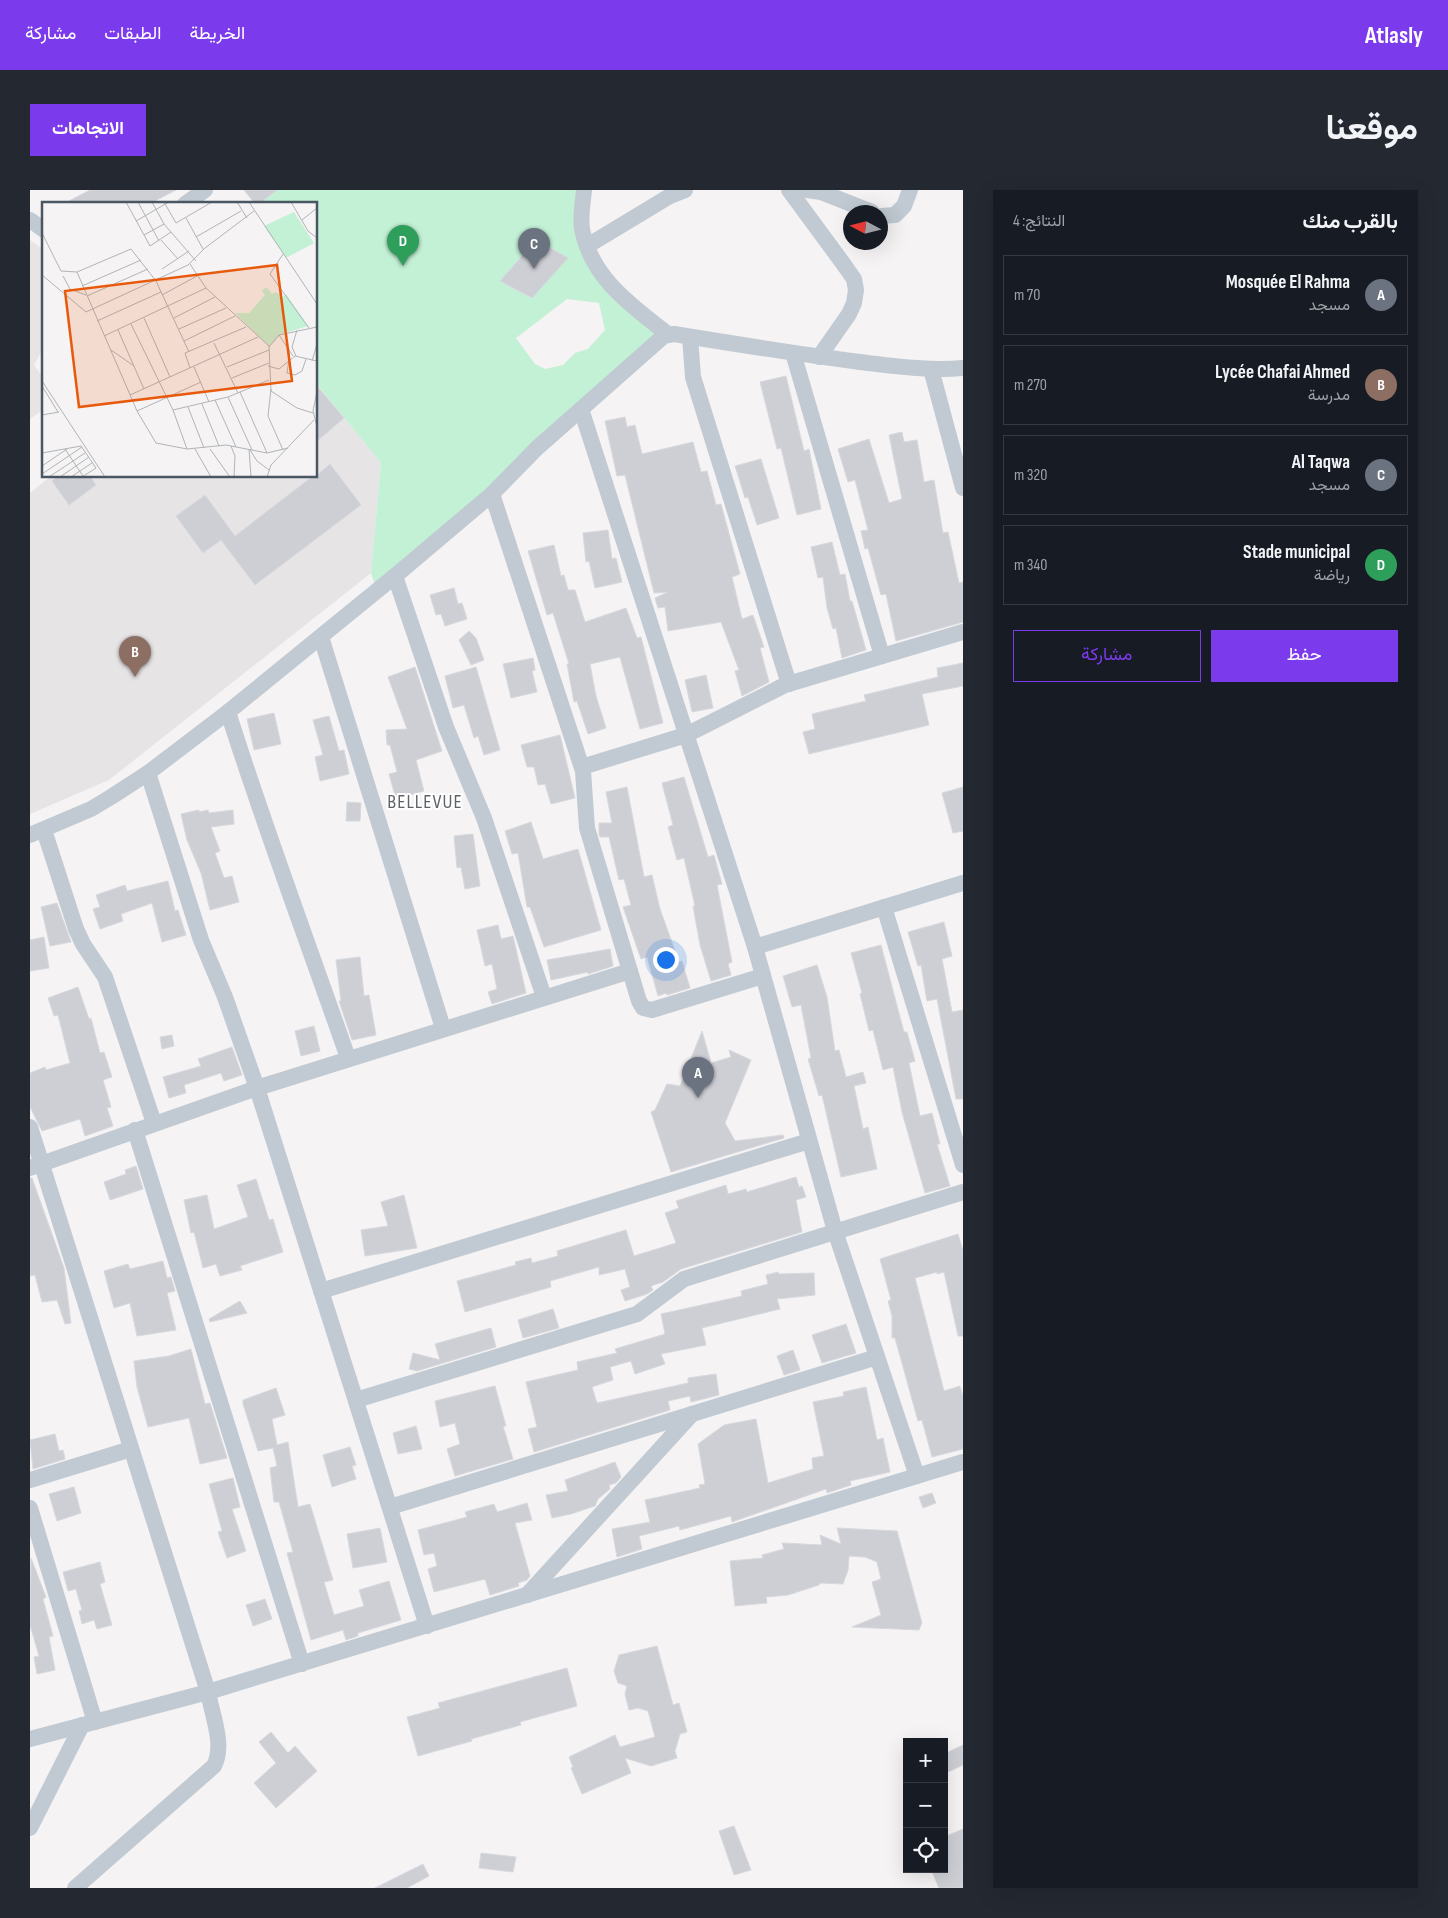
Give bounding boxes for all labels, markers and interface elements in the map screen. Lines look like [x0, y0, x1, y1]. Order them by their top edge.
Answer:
text: Atlasly [1365, 21, 1423, 50]
text: مشاركة [25, 23, 76, 44]
text: الطبقات [104, 23, 161, 44]
text: الخريطة [189, 23, 245, 44]
button: الاتجاهات [30, 104, 146, 156]
text: موقعنا [1325, 107, 1418, 150]
inset map [42, 202, 318, 478]
north arrow [843, 205, 888, 250]
text: بالقرب منك [1303, 209, 1398, 234]
text: النتائج: 4 [1013, 212, 1065, 231]
pin: D [387, 225, 419, 266]
pin: C [518, 228, 550, 269]
text: Mosquée El Rahma [1226, 271, 1350, 294]
text: 70 m [1014, 286, 1040, 305]
text: A [1377, 286, 1385, 305]
text: مسجد [1309, 296, 1350, 315]
text: Lycée Chafai Ahmed [1215, 361, 1350, 384]
text: 270 m [1014, 376, 1047, 395]
text: B [1377, 376, 1385, 395]
text: مدرسة [1308, 386, 1350, 405]
text: Al Taqwa [1292, 451, 1350, 474]
text: 320 m [1014, 466, 1047, 485]
text: C [1377, 466, 1385, 485]
text: مسجد [1309, 476, 1350, 495]
text: Stade municipal [1243, 541, 1350, 564]
text: 340 m [1014, 556, 1047, 575]
text: D [1377, 556, 1385, 575]
text: رياضة [1314, 566, 1350, 585]
button: مشاركة [1013, 630, 1201, 682]
button: حفظ [1211, 630, 1398, 682]
pin: B [119, 636, 151, 677]
district label: BELLEVUE [387, 790, 463, 814]
your location [653, 947, 679, 973]
pin: A [682, 1057, 714, 1098]
map controls [903, 1738, 948, 1873]
button: + [903, 1738, 948, 1783]
button: − [903, 1783, 948, 1828]
button: locate [903, 1828, 948, 1873]

